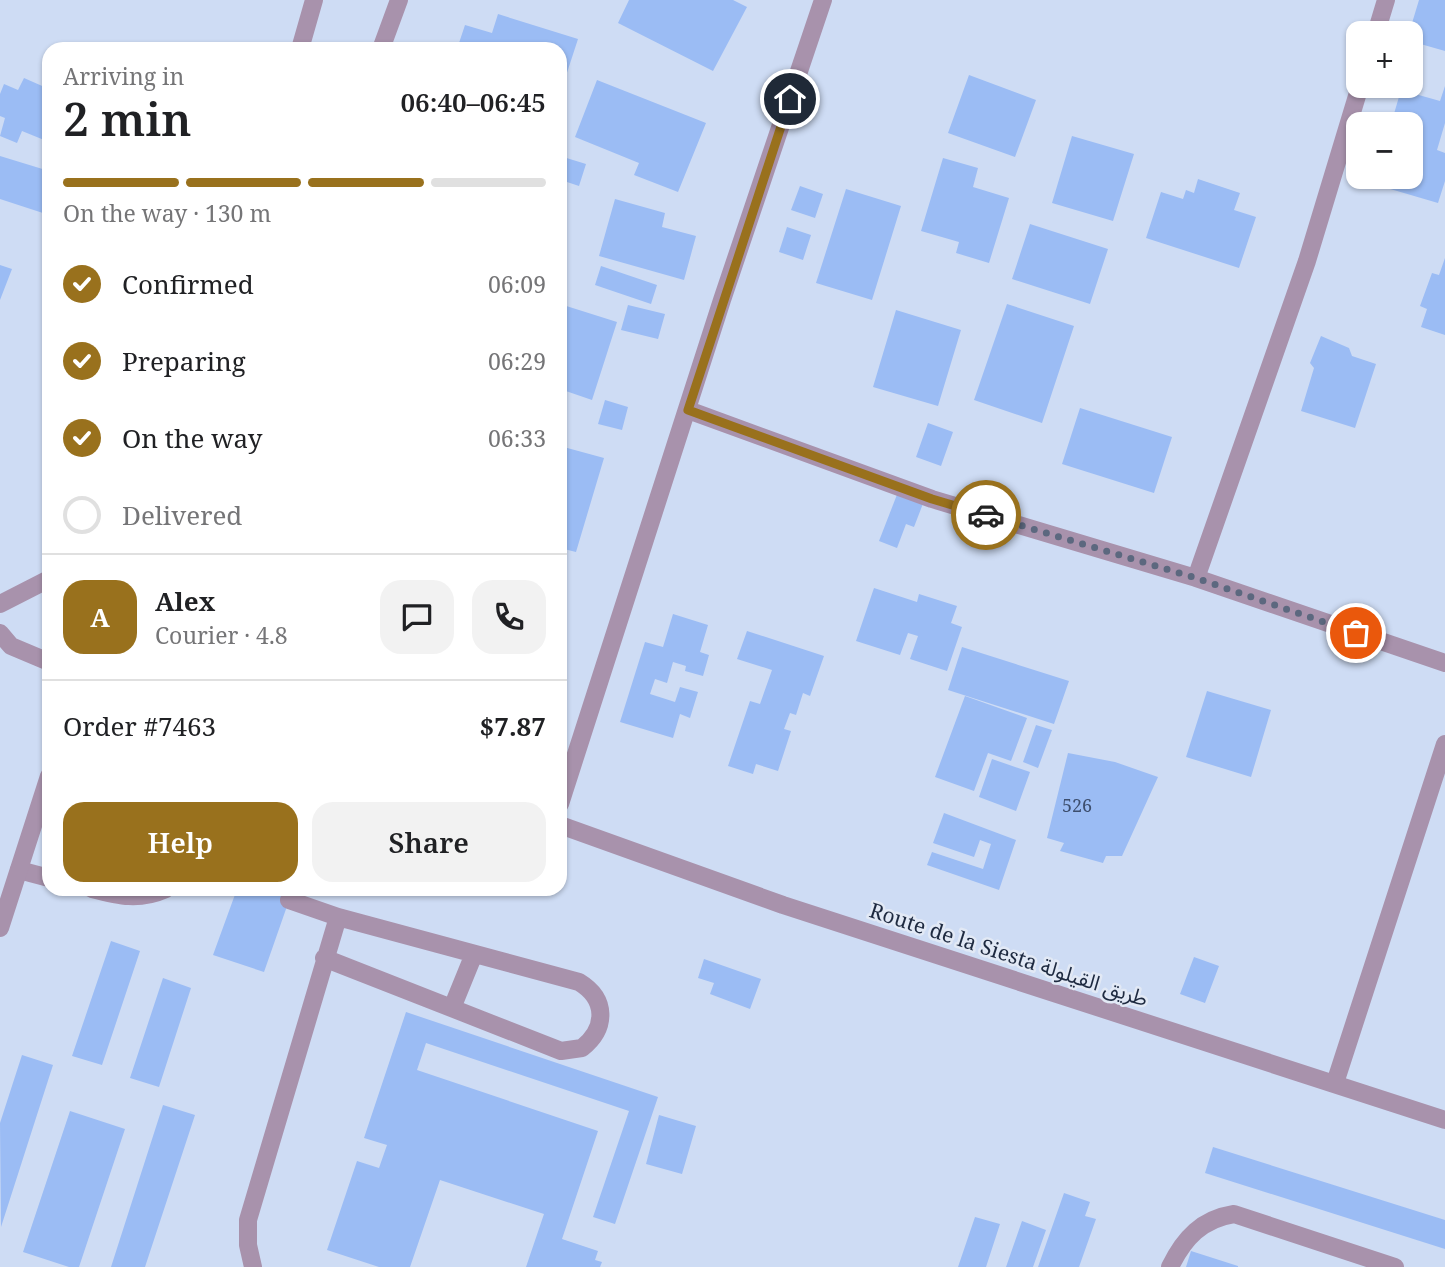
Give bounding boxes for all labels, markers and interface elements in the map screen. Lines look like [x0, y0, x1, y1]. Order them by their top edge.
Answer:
map controls [1346, 21, 1423, 189]
button: + [1346, 21, 1423, 98]
text: Arriving in [63, 60, 184, 92]
pin [760, 69, 820, 129]
icon: home [771, 80, 809, 118]
text: 06:40–06:45 [400, 84, 546, 120]
text: 2 min [63, 87, 191, 149]
button: − [1346, 112, 1423, 189]
text: On the way · 130 m [63, 197, 271, 229]
icon: check [63, 265, 101, 303]
text: Confirmed [122, 266, 254, 302]
text: 06:09 [488, 268, 546, 300]
icon: check [63, 342, 101, 380]
text: Preparing [122, 343, 246, 379]
text: 06:29 [488, 345, 546, 377]
icon: check [63, 419, 101, 457]
text: On the way [122, 420, 262, 456]
text: 06:33 [488, 422, 546, 454]
courier [951, 480, 1021, 550]
icon: car [967, 496, 1005, 534]
text: Delivered [122, 497, 242, 533]
button: chat [380, 580, 454, 654]
button: phone [472, 580, 546, 654]
text: Alex [155, 583, 215, 619]
text: A [90, 599, 110, 635]
pin [1326, 603, 1386, 663]
icon: bag [1337, 614, 1375, 652]
text: Courier · 4.8 [155, 619, 288, 651]
text: Order #7463 [63, 708, 216, 744]
text: $7.87 [480, 708, 546, 744]
house number: 526 [1062, 793, 1092, 817]
button: Help [63, 802, 298, 882]
button: Share [312, 802, 546, 882]
street label: Route de la Siesta طريق القيلولة [866, 896, 1152, 1012]

